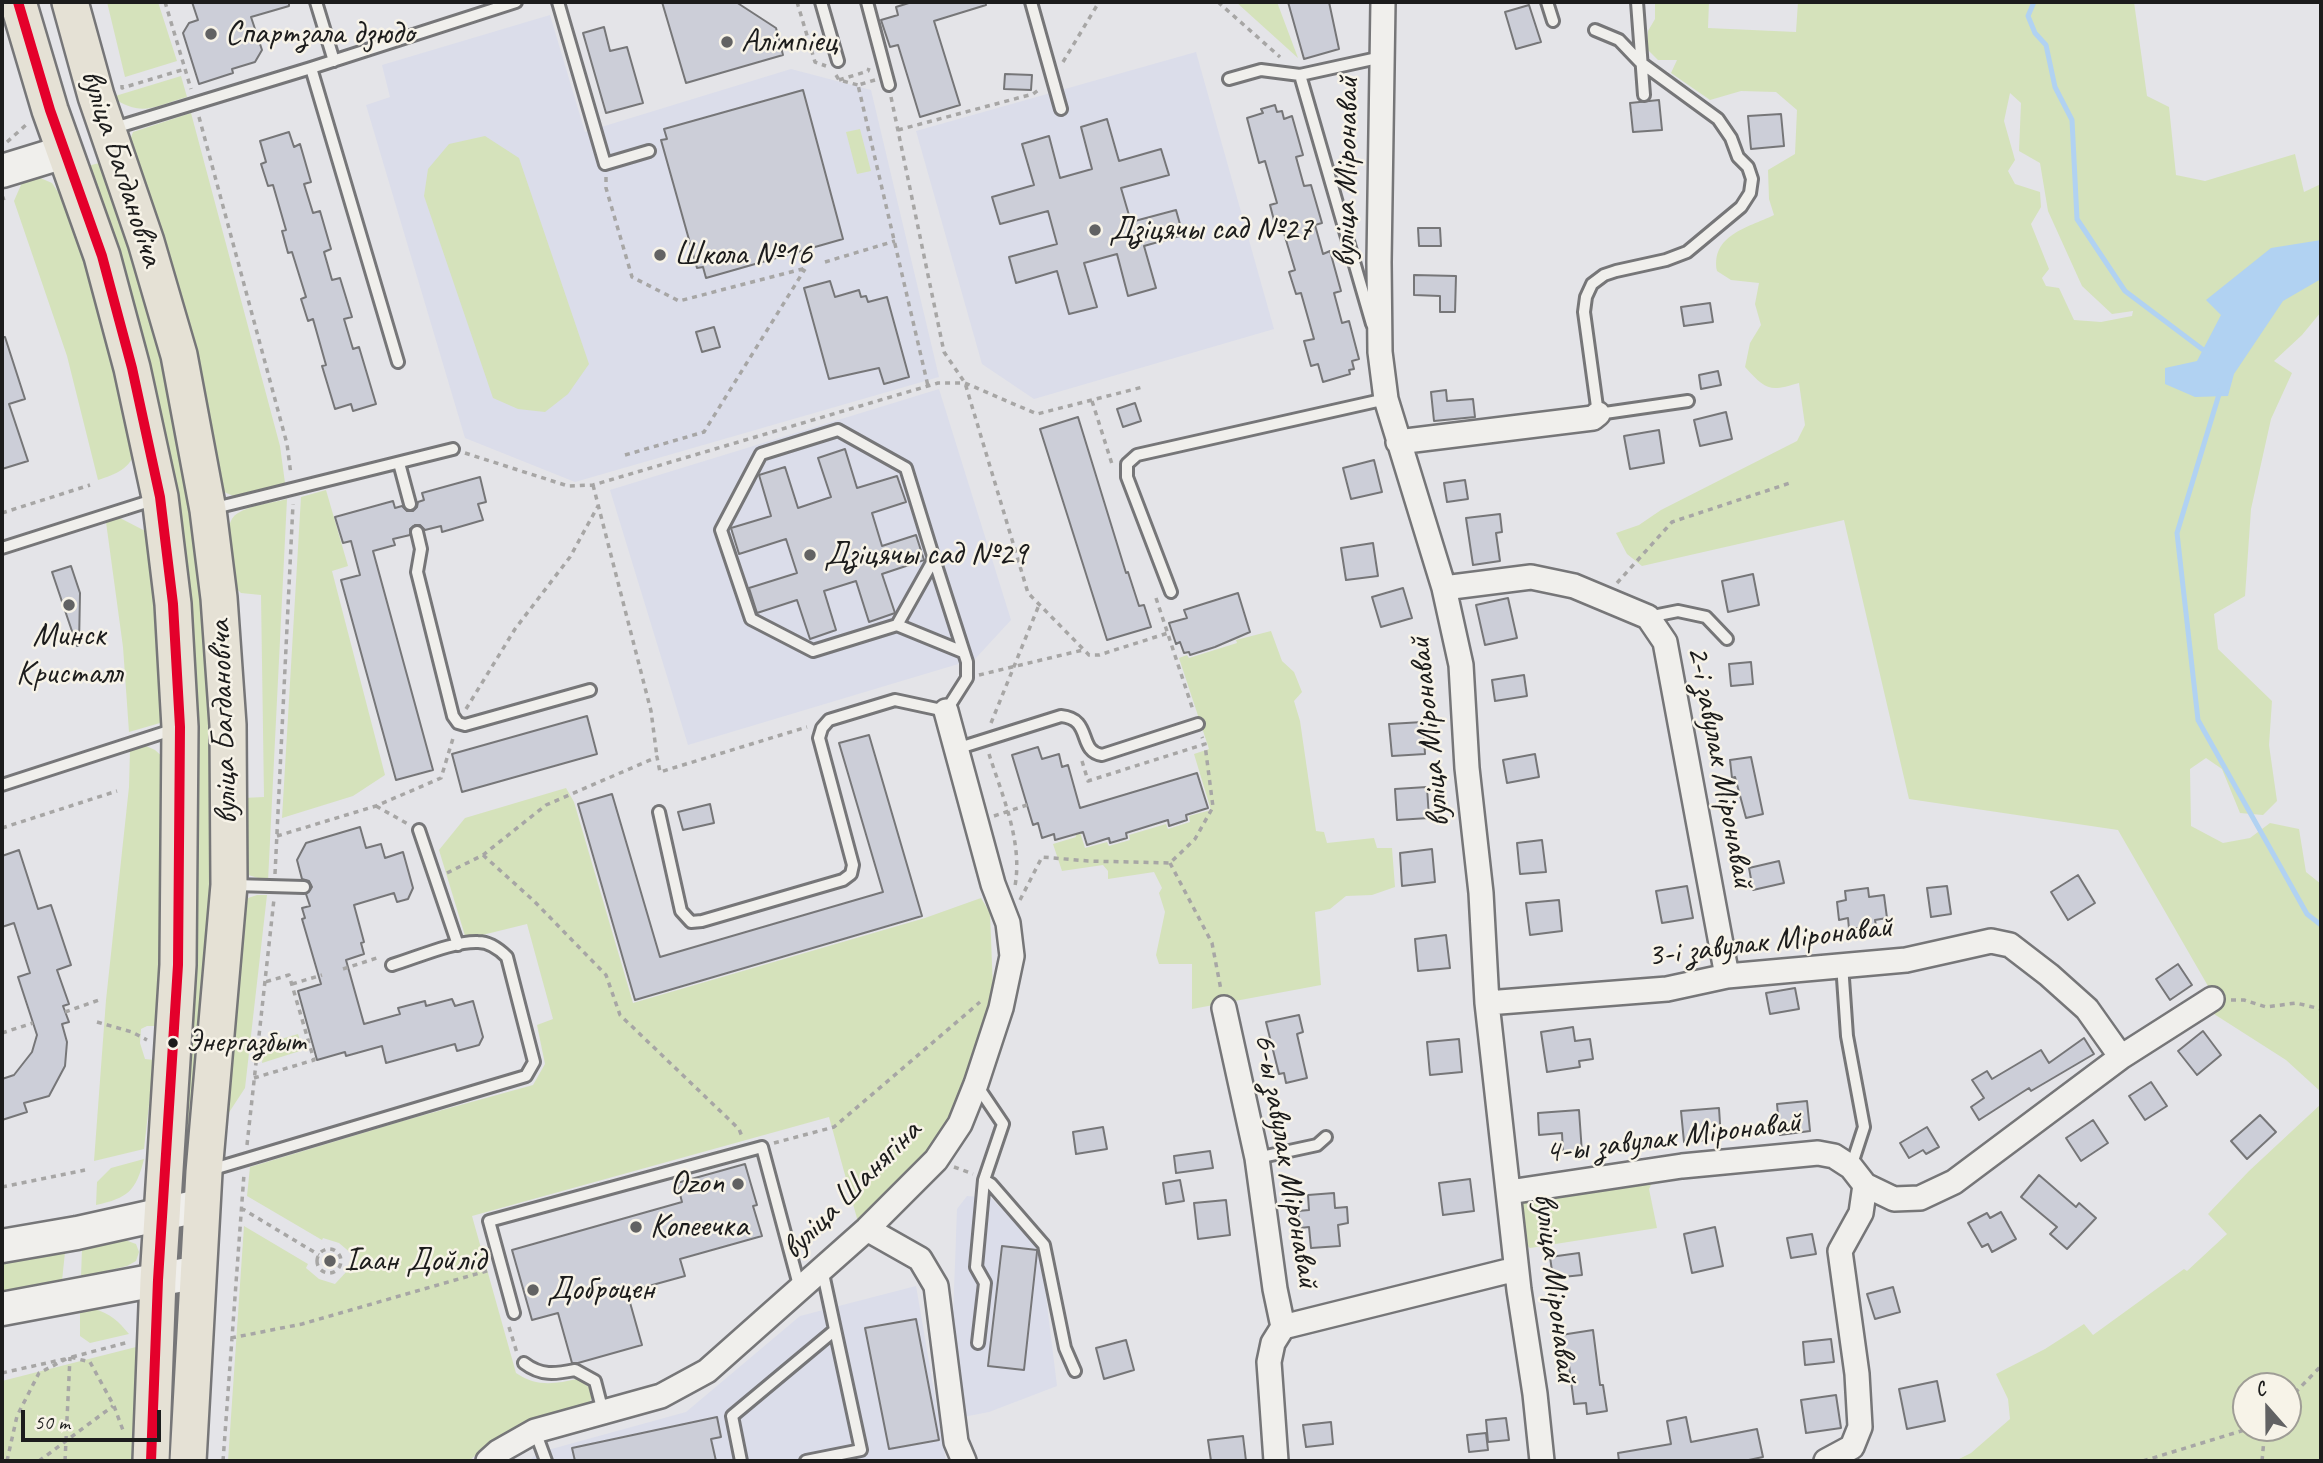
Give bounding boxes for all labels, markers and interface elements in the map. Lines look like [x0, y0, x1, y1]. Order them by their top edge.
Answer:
place label: Спартзала дзюдо [225, 14, 414, 54]
place label: Алімпіец [741, 22, 837, 62]
marker: Спартзала дзюдо [203, 26, 219, 42]
marker: Алімпіец [719, 34, 735, 50]
street label: вуліца Багдановіча [71, 65, 171, 271]
street label: вуліца Міронавай [1326, 76, 1368, 268]
place label: Дзіцячы сад №27 [1109, 210, 1312, 250]
marker: Дзіцячы сад №27 [1087, 222, 1103, 238]
place label: Школа №16 [674, 235, 812, 275]
marker: Школа №16 [652, 247, 668, 263]
place label: Дзіцячы сад №29 [824, 535, 1027, 575]
marker: Дзіцячы сад №29 [802, 547, 818, 563]
marker: Минск Кристалл [61, 597, 77, 613]
place label: Минск Кристалл [16, 616, 122, 694]
street label: вуліца Багдановіча [201, 619, 247, 825]
street label: вуліца Міронавай [1400, 635, 1460, 829]
street label: 2-і завулак Міронавай [1677, 642, 1763, 892]
street label: 3-і завулак Міронавай [1645, 907, 1895, 977]
place label: Энергазбыт [186, 1024, 305, 1062]
street label: 6-ы завулак Міронавай [1244, 1031, 1328, 1291]
marker: Энергазбыт [166, 1036, 180, 1050]
street label: 4-ы завулак Міронавай [1543, 1103, 1803, 1173]
street label: вуліца Шанягіна [774, 1112, 930, 1268]
place label: Ozon [670, 1164, 724, 1204]
marker: Ozon [730, 1176, 746, 1192]
street label: вуліца Міронавай [1524, 1191, 1586, 1385]
place label: Копеечка [650, 1207, 748, 1247]
marker: Копеечка [628, 1219, 644, 1235]
place label: Іаан Дойлід [344, 1241, 486, 1281]
marker: Іаан Дойлід [322, 1253, 338, 1269]
place label: Доброцен [547, 1270, 654, 1310]
marker: Доброцен [525, 1282, 541, 1298]
north arrow [2232, 1372, 2302, 1442]
text: С [2252, 1376, 2269, 1402]
scale bar [24, 1396, 164, 1440]
text: 50 m [34, 1409, 70, 1435]

